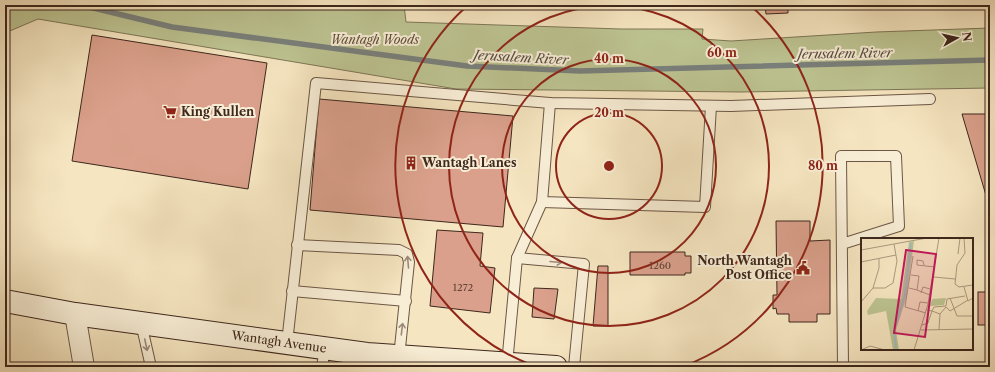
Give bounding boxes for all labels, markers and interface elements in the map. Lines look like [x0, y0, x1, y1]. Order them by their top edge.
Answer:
north arrow [937, 18, 977, 58]
text: N [959, 31, 975, 43]
park label: Wantagh Woods [331, 32, 420, 47]
water label: Jerusalem River [793, 44, 894, 62]
text: 60 m [707, 45, 737, 60]
water label: Jerusalem River [469, 46, 570, 68]
text: 40 m [594, 51, 624, 66]
supermarket icon: King Kullen [162, 104, 178, 120]
place label: King Kullen [181, 104, 255, 119]
text: 20 m [594, 105, 624, 120]
building icon: Wantagh Lanes [403, 155, 419, 171]
place label: Wantagh Lanes [421, 155, 517, 170]
text: 80 m [808, 158, 838, 173]
centre of rings [602, 159, 616, 173]
inset map [861, 238, 973, 350]
place label: North Wantagh Post Office [697, 253, 793, 282]
one-way arrow [404, 256, 411, 269]
one-way arrow [549, 258, 562, 265]
house number: 1260 [649, 259, 671, 272]
public building icon: North Wantagh Post Office [795, 260, 811, 276]
house number: 1272 [453, 281, 474, 294]
one-way arrow [399, 323, 406, 336]
street label: Wantagh Avenue [230, 327, 328, 356]
one-way arrow [142, 338, 150, 351]

